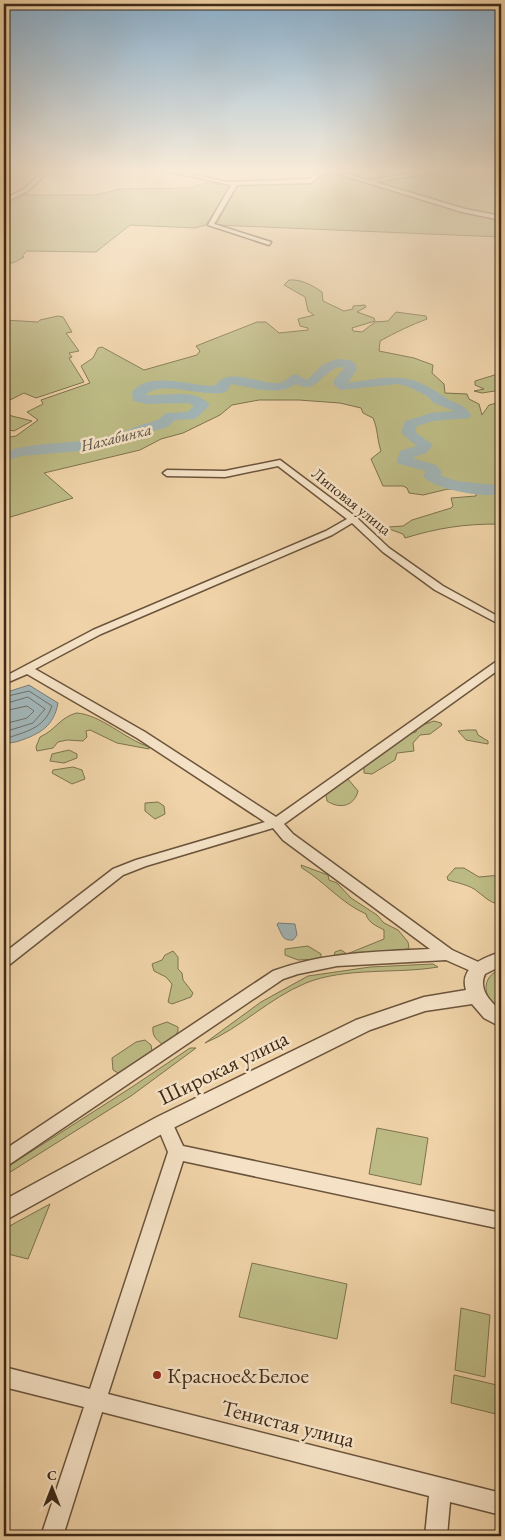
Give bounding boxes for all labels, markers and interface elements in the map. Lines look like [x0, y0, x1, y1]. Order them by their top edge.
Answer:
water label: Нахабинка [77, 419, 154, 457]
street label: Липовая улица [308, 463, 396, 540]
street label: Широкая улица [153, 1023, 293, 1111]
place label: Красное&Белое [167, 1361, 309, 1390]
marker: Красное&Белое [151, 1369, 163, 1381]
street label: Тенистая улица [218, 1393, 358, 1454]
north arrow [28, 1462, 78, 1512]
text: С [47, 1466, 57, 1484]

